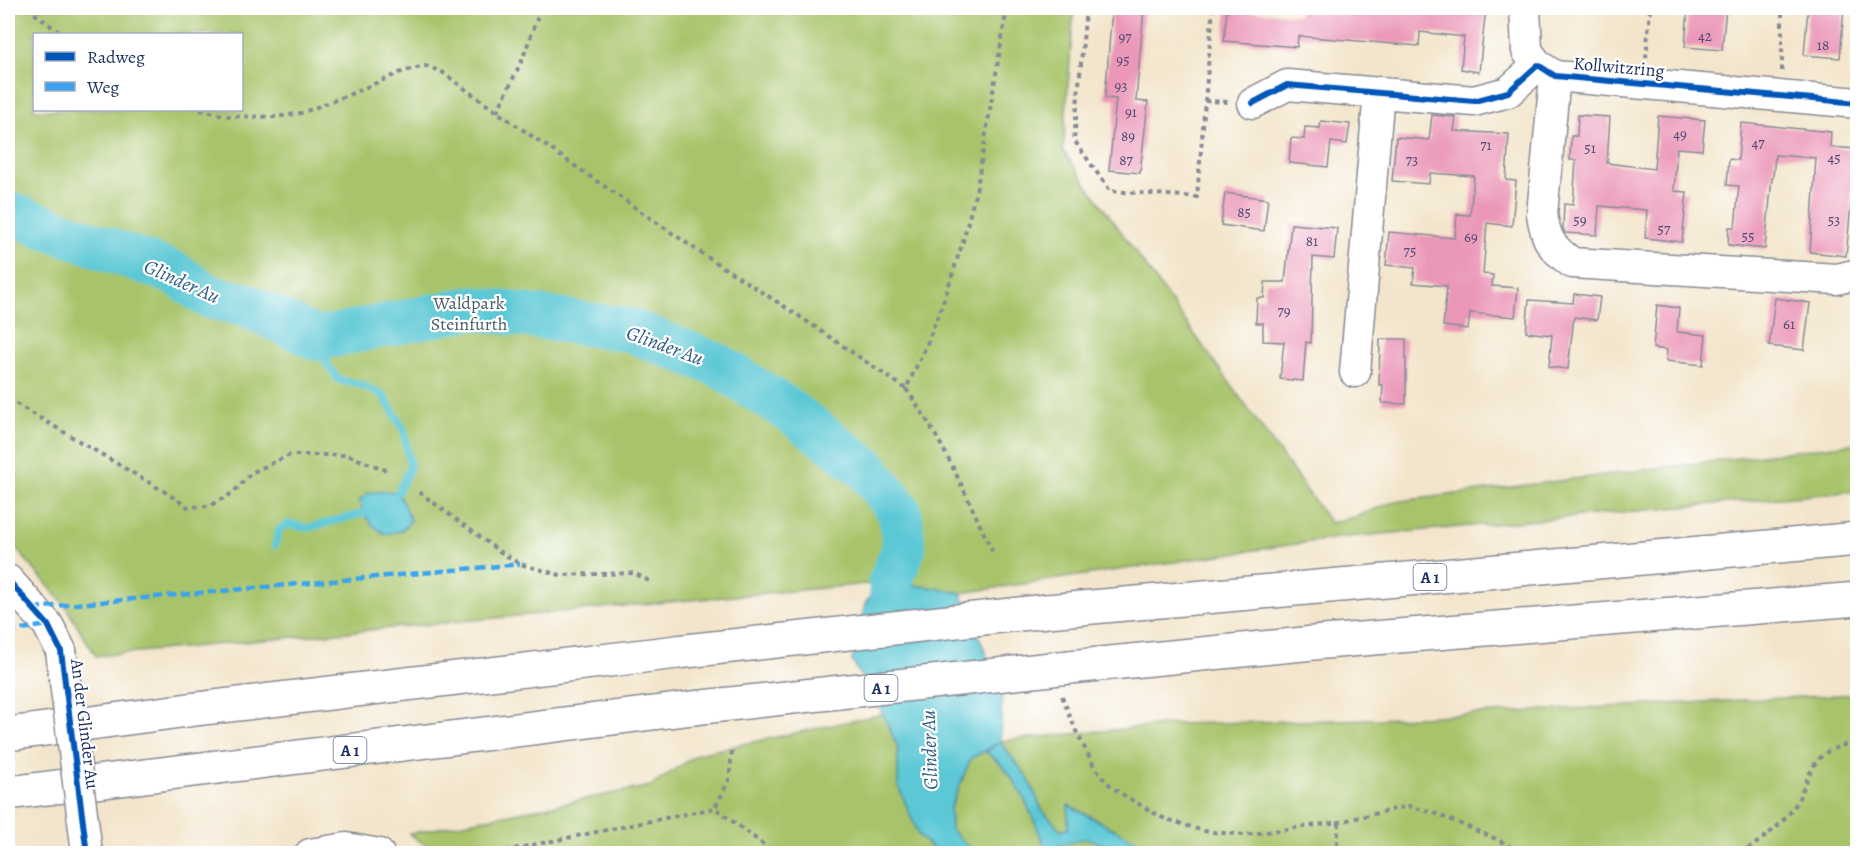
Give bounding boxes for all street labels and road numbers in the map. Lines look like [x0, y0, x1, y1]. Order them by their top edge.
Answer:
street label: Kollwitzring [1572, 51, 1666, 83]
road number: A 1 [1414, 564, 1446, 590]
street label: An der Glinder Au [65, 657, 105, 791]
road number: A 1 [864, 675, 898, 701]
road number: A 1 [334, 737, 366, 763]

